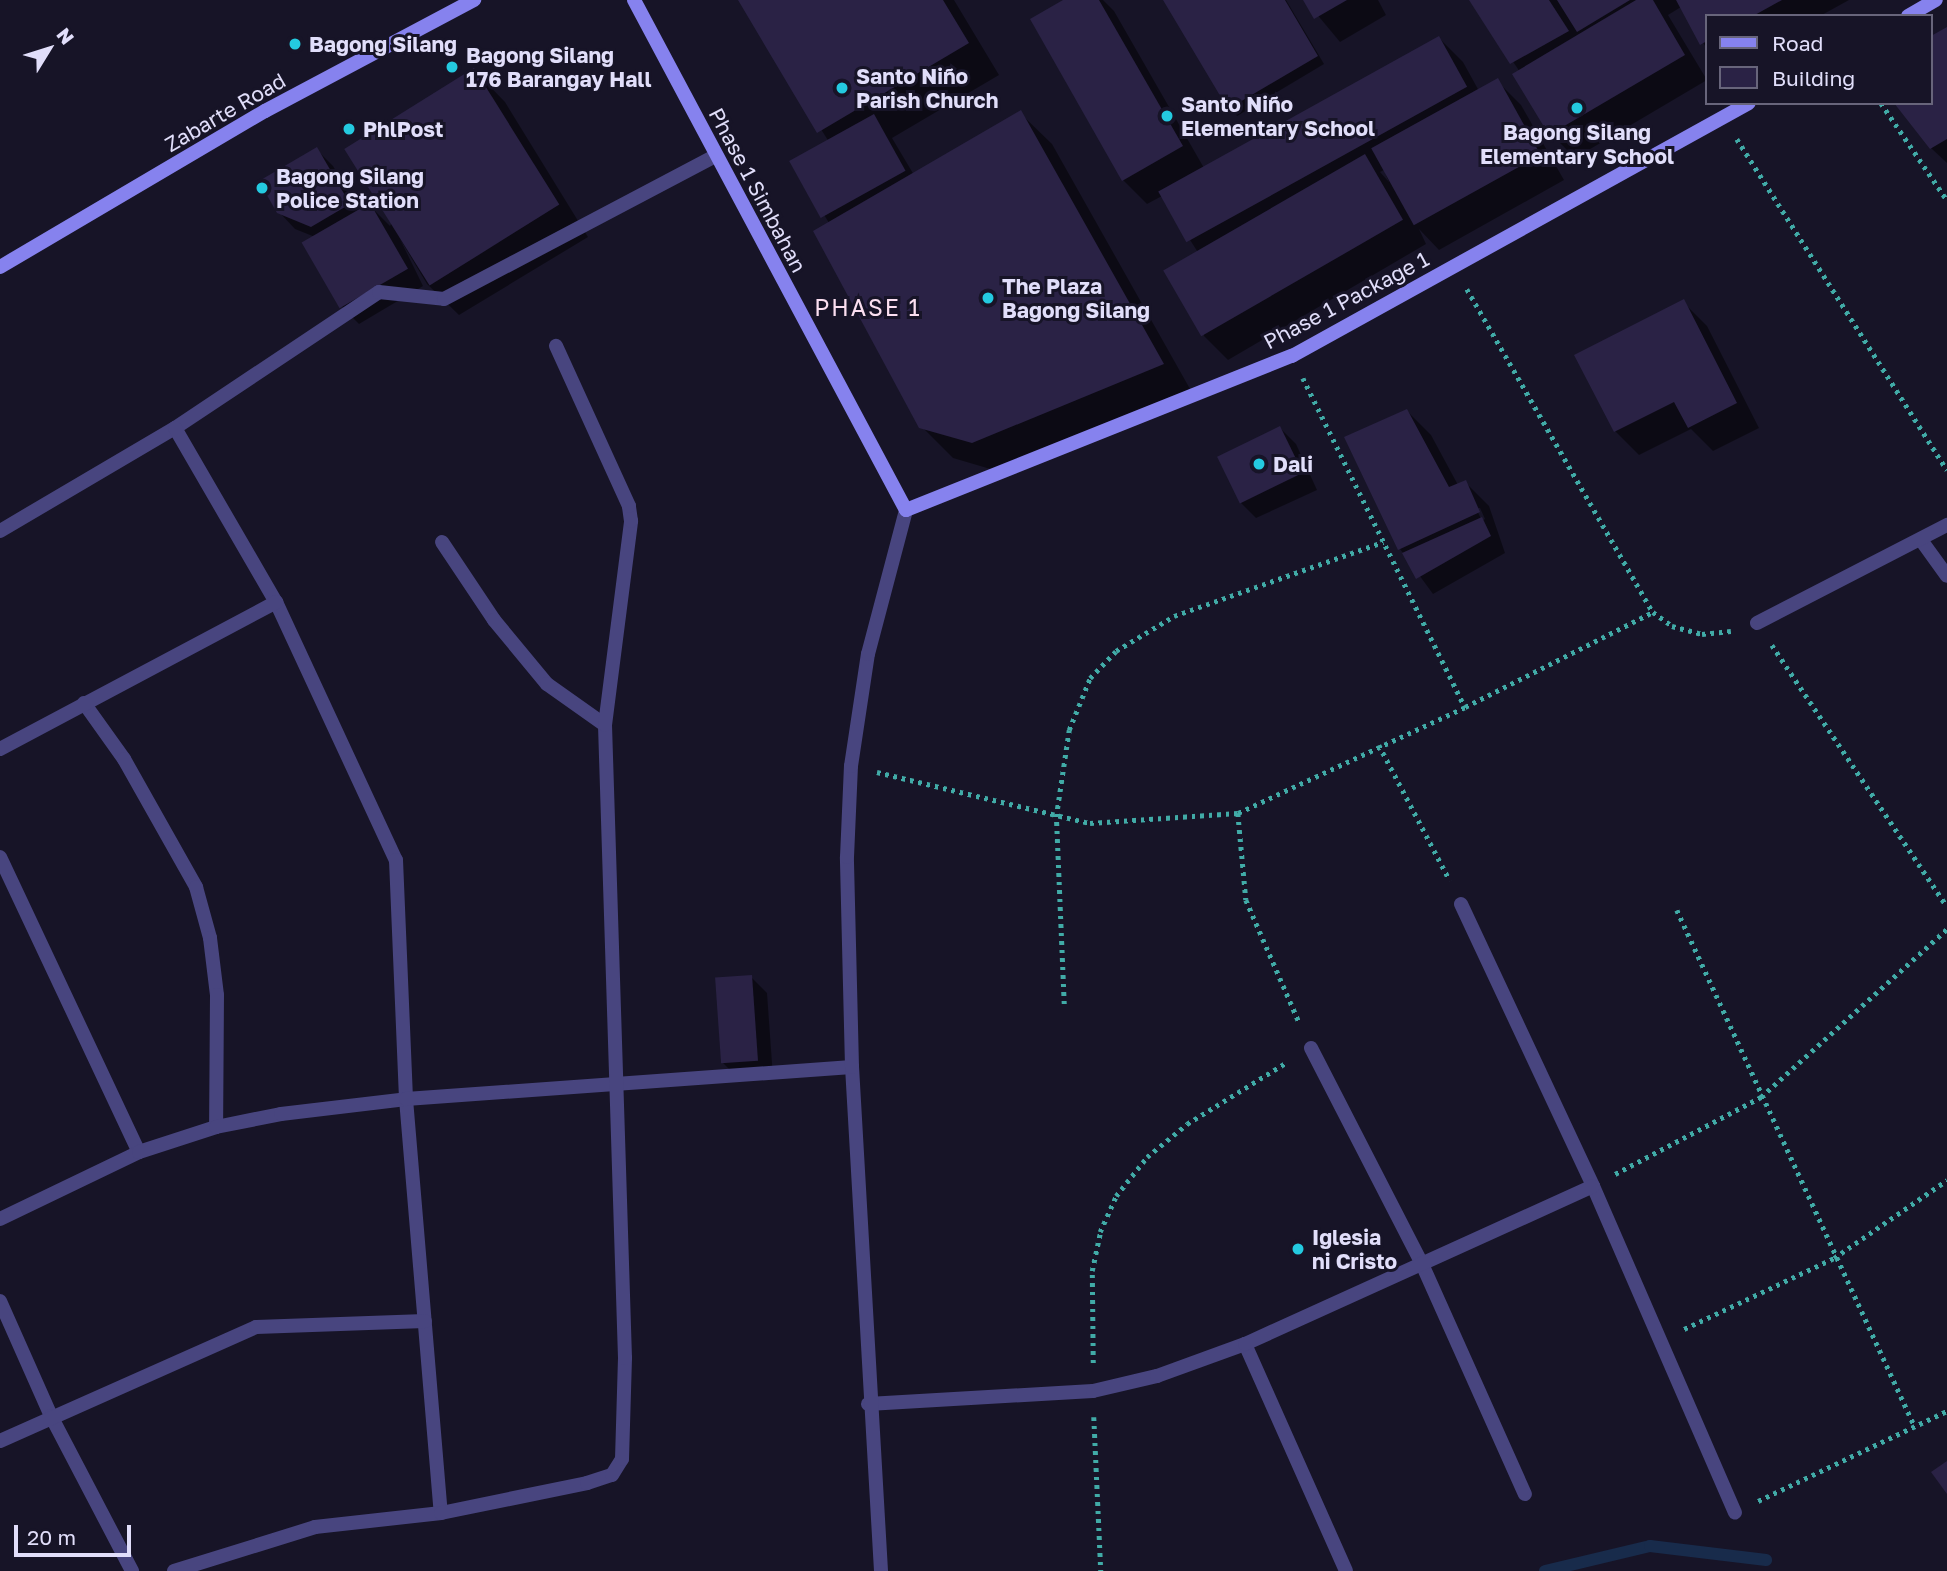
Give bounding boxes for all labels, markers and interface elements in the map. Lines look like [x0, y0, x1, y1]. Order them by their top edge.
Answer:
north arrow [14, 14, 84, 84]
legend [1706, 14, 1933, 105]
text: N [52, 23, 79, 49]
text: Road [1772, 30, 1823, 56]
place label: Bagong Silang [309, 31, 457, 57]
marker: Bagong Silang [287, 36, 303, 52]
place label: Bagong Silang 176 Barangay Hall [466, 42, 651, 92]
marker: Bagong Silang 176 Barangay Hall [444, 59, 460, 75]
place label: Santo Niño Parish Church [856, 63, 998, 113]
text: Building [1772, 65, 1855, 91]
street label: Zabarte Road [160, 67, 290, 157]
marker: Santo Niño Parish Church [834, 80, 850, 96]
place label: Santo Niño Elementary School [1181, 91, 1375, 141]
marker: Bagong Silang Elementary School [1569, 100, 1585, 116]
street label: Phase 1 Simbahan [704, 103, 812, 277]
marker: Santo Niño Elementary School [1159, 108, 1175, 124]
place label: PhlPost [363, 116, 443, 142]
place label: Bagong Silang Elementary School [1480, 119, 1674, 169]
marker: PhlPost [341, 121, 357, 137]
place label: Bagong Silang Police Station [276, 163, 424, 213]
marker: Bagong Silang Police Station [254, 180, 270, 196]
street label: Phase 1 Package 1 [1259, 246, 1433, 354]
place label: The Plaza Bagong Silang [1002, 273, 1150, 323]
marker: The Plaza Bagong Silang [980, 290, 996, 306]
district label: PHASE 1 [815, 293, 921, 321]
place label: Dali [1273, 451, 1313, 477]
marker: Dali [1251, 456, 1267, 472]
place label: Iglesia ni Cristo [1312, 1224, 1397, 1274]
marker: Iglesia ni Cristo [1290, 1241, 1306, 1257]
scale bar [18, 1512, 135, 1556]
text: 20 m [27, 1524, 76, 1550]

